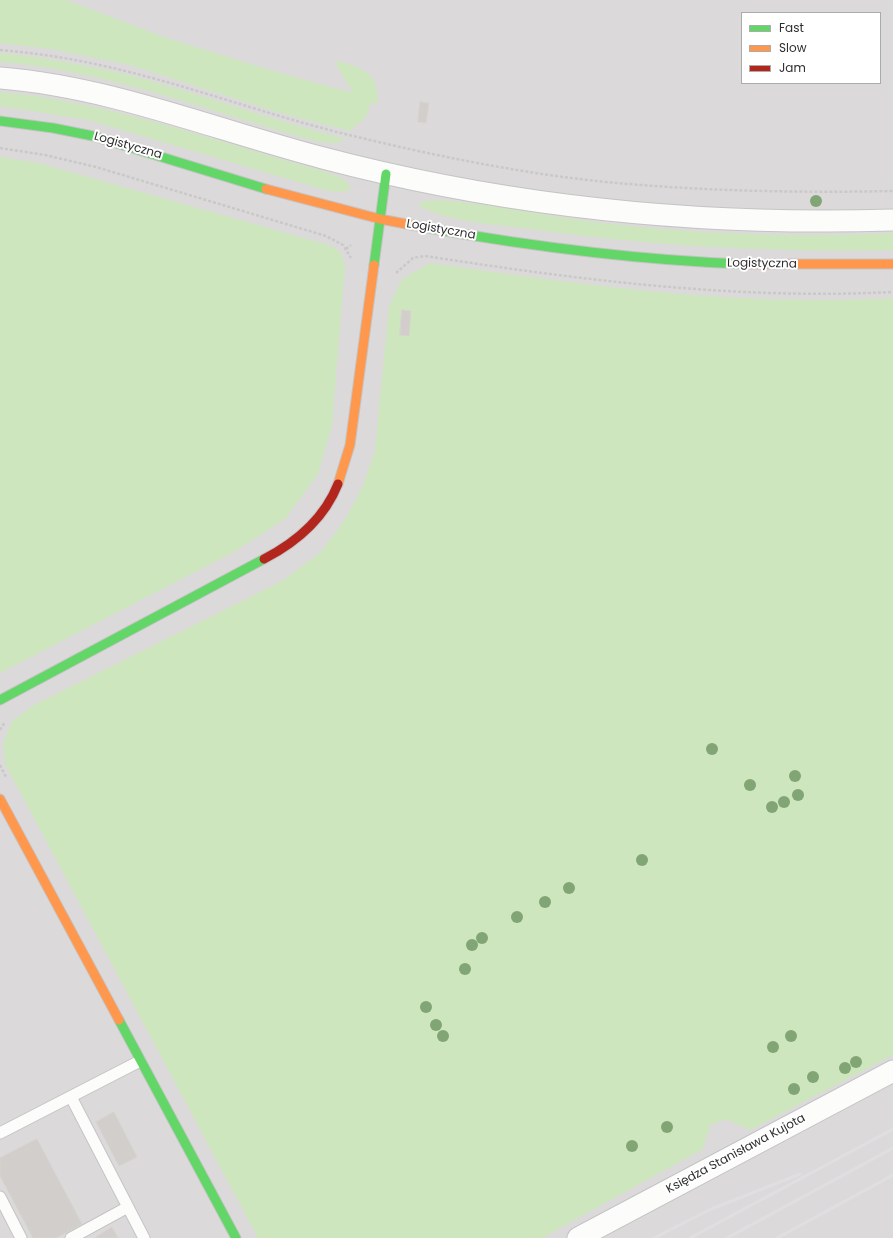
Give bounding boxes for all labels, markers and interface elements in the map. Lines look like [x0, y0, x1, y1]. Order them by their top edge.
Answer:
legend [741, 12, 881, 84]
text: Fast [779, 19, 804, 36]
text: Slow [779, 39, 807, 56]
text: Jam [779, 59, 806, 76]
street label: Logistyczna [92, 129, 164, 163]
street label: Logistyczna [405, 217, 477, 243]
street label: Logistyczna [727, 256, 797, 272]
street label: Księdza Stanisława Kujota [664, 1111, 808, 1197]

